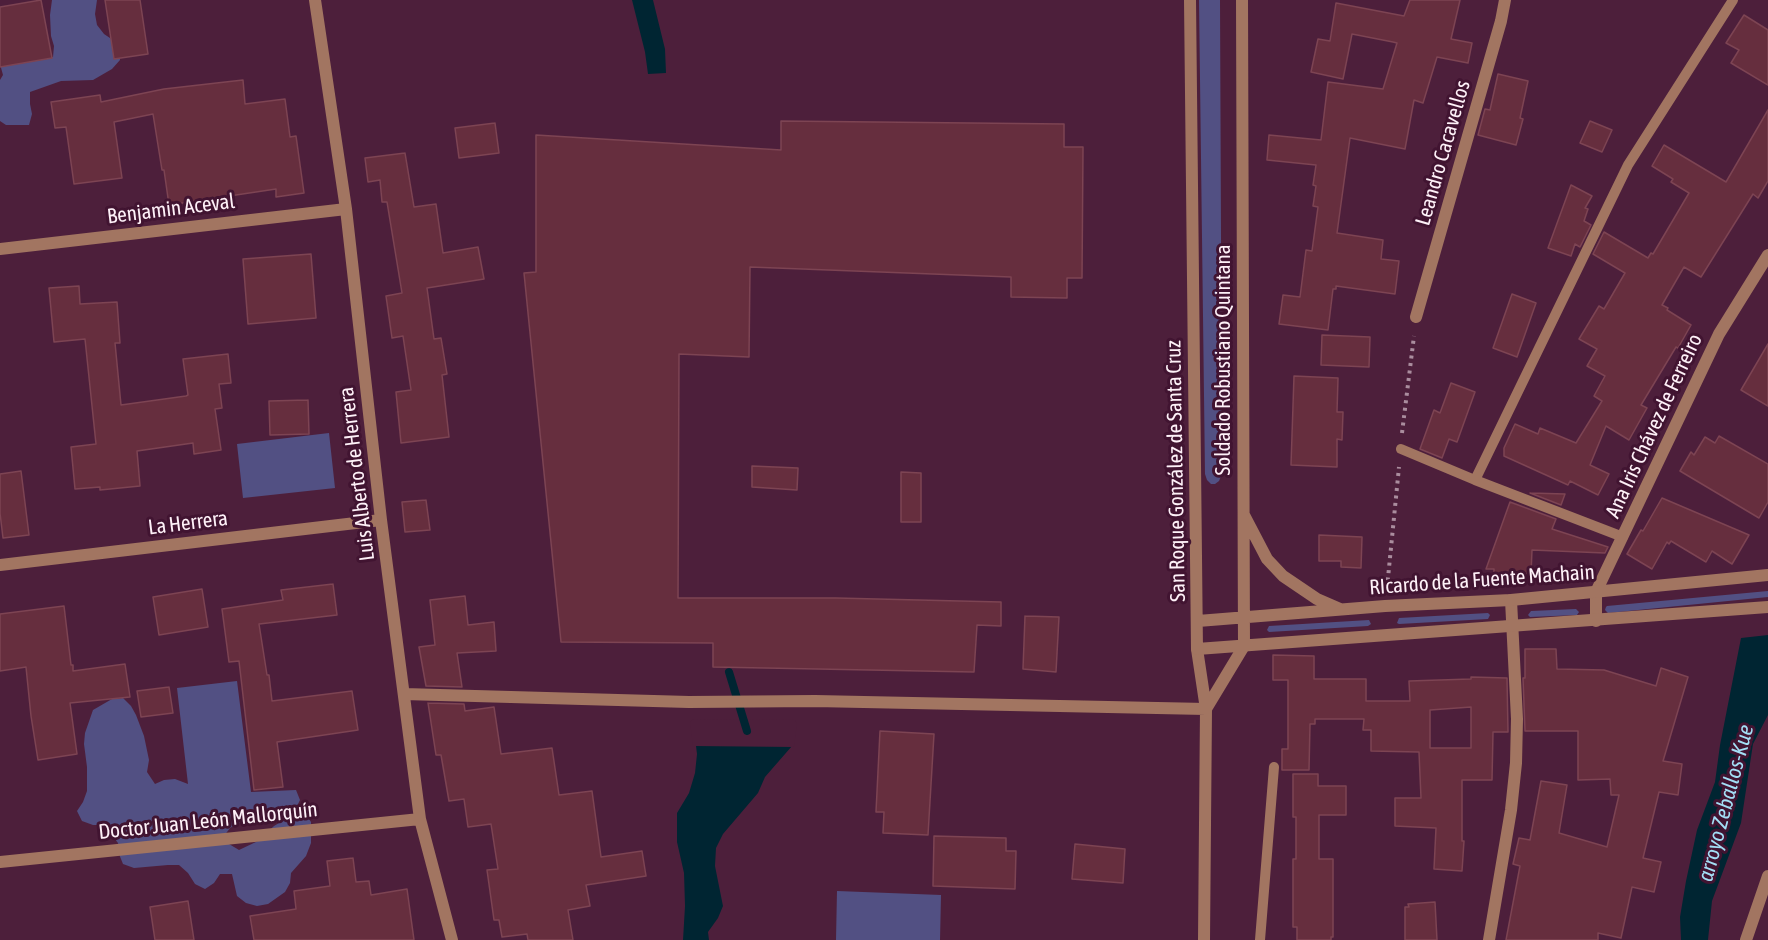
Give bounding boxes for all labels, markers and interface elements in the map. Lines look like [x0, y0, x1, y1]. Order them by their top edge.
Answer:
street label: Leandro Cacavellos [1410, 78, 1476, 228]
street label: Benjamin Aceval [106, 189, 236, 229]
street label: Soldado Robustiano Quintana [1210, 244, 1236, 476]
street label: Ana Iris Chávez de Ferreiro [1600, 330, 1708, 522]
street label: San Roque González de Santa Cruz [1161, 340, 1191, 602]
street label: Luis Alberto de Herrera [334, 386, 380, 562]
street label: La Herrera [147, 506, 229, 540]
street label: RIcardo de la Fuente Machain [1369, 560, 1595, 600]
water label: arroyo Zeballos-Kue [1692, 722, 1760, 884]
street label: Doctor Juan León Mallorquín [97, 797, 319, 845]

